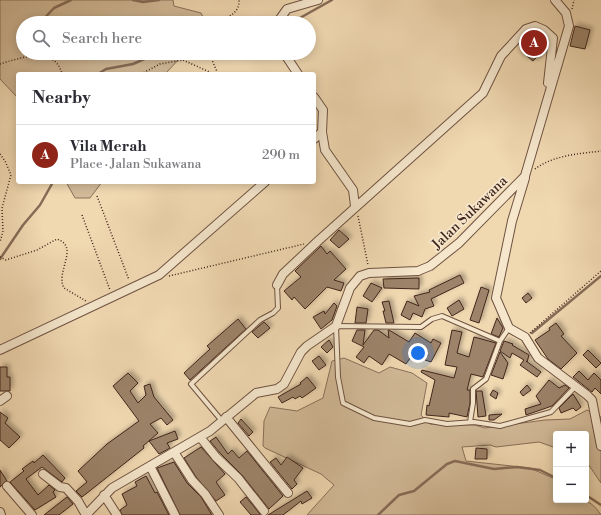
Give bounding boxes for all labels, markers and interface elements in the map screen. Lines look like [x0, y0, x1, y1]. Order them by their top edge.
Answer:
search box [16, 16, 316, 60]
icon: search [30, 27, 52, 49]
pin: A [521, 28, 547, 58]
text: Search here [62, 29, 142, 48]
text: Nearby [32, 87, 91, 109]
text: Vila Merah [70, 137, 147, 156]
text: A [40, 147, 50, 163]
text: 290 m [262, 147, 300, 163]
text: Place · Jalan Sukawana [70, 156, 201, 172]
street label: Jalan Sukawana [428, 172, 512, 254]
your location [408, 343, 428, 363]
map controls [553, 431, 589, 503]
button: + [553, 431, 589, 467]
button: − [553, 467, 589, 503]

